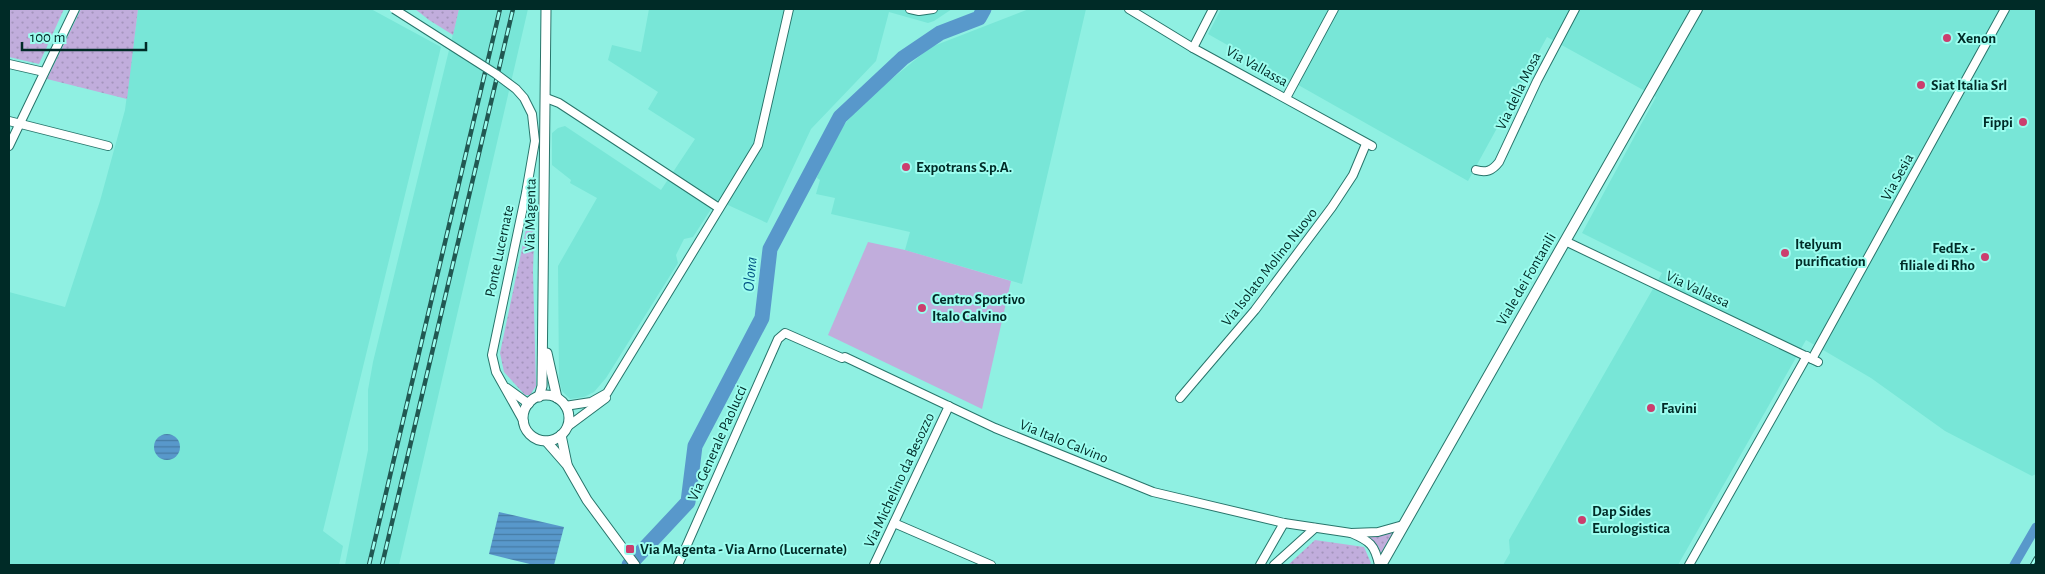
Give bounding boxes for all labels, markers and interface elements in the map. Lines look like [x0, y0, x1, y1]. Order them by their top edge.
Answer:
scale bar [22, 20, 146, 52]
text: 100 m [30, 30, 65, 45]
place label: Xenon [1957, 31, 1996, 46]
marker: Xenon [1941, 32, 1953, 44]
street label: Via Vallassa [1223, 43, 1290, 90]
street label: Via della Mosa [1493, 50, 1544, 132]
place label: Siat Italia Srl [1931, 78, 2007, 93]
marker: Siat Italia Srl [1915, 79, 1927, 91]
place label: Fippi [1983, 115, 2013, 130]
marker: Fippi [2017, 116, 2029, 128]
street label: Via Sesia [1878, 151, 1916, 203]
place label: Expotrans S.p.A. [916, 160, 1012, 175]
marker: Expotrans S.p.A. [900, 161, 912, 173]
street label: Via Magenta [522, 178, 539, 252]
street label: Ponte Lucernate [482, 204, 517, 298]
street label: Via Isolato Molino Nuovo [1219, 205, 1320, 329]
street label: Viale dei Fontanili [1494, 230, 1559, 328]
place label: Itelyum purification [1795, 237, 1866, 269]
place label: FedEx - filiale di Rho [1899, 241, 1975, 273]
marker: Itelyum purification [1779, 247, 1791, 259]
marker: FedEx - filiale di Rho [1979, 251, 1991, 263]
water label: Olona [740, 256, 760, 292]
street label: Via Vallassa [1664, 268, 1732, 311]
place label: Centro Sportivo Italo Calvino [932, 292, 1025, 324]
marker: Centro Sportivo Italo Calvino [916, 302, 928, 314]
street label: Via Generale Paolucci [685, 383, 750, 503]
place label: Favini [1661, 401, 1697, 416]
marker: Favini [1645, 402, 1657, 414]
street label: Via Michelino da Besozzo [862, 411, 937, 550]
street label: Via Italo Calvino [1017, 417, 1110, 466]
place label: Dap Sides Eurologistica [1592, 504, 1670, 536]
marker: Dap Sides Eurologistica [1576, 514, 1588, 526]
place label: Via Magenta - Via Arno (Lucernate) [640, 542, 848, 557]
marker: Via Magenta - Via Arno (Lucernate) [624, 543, 636, 555]

